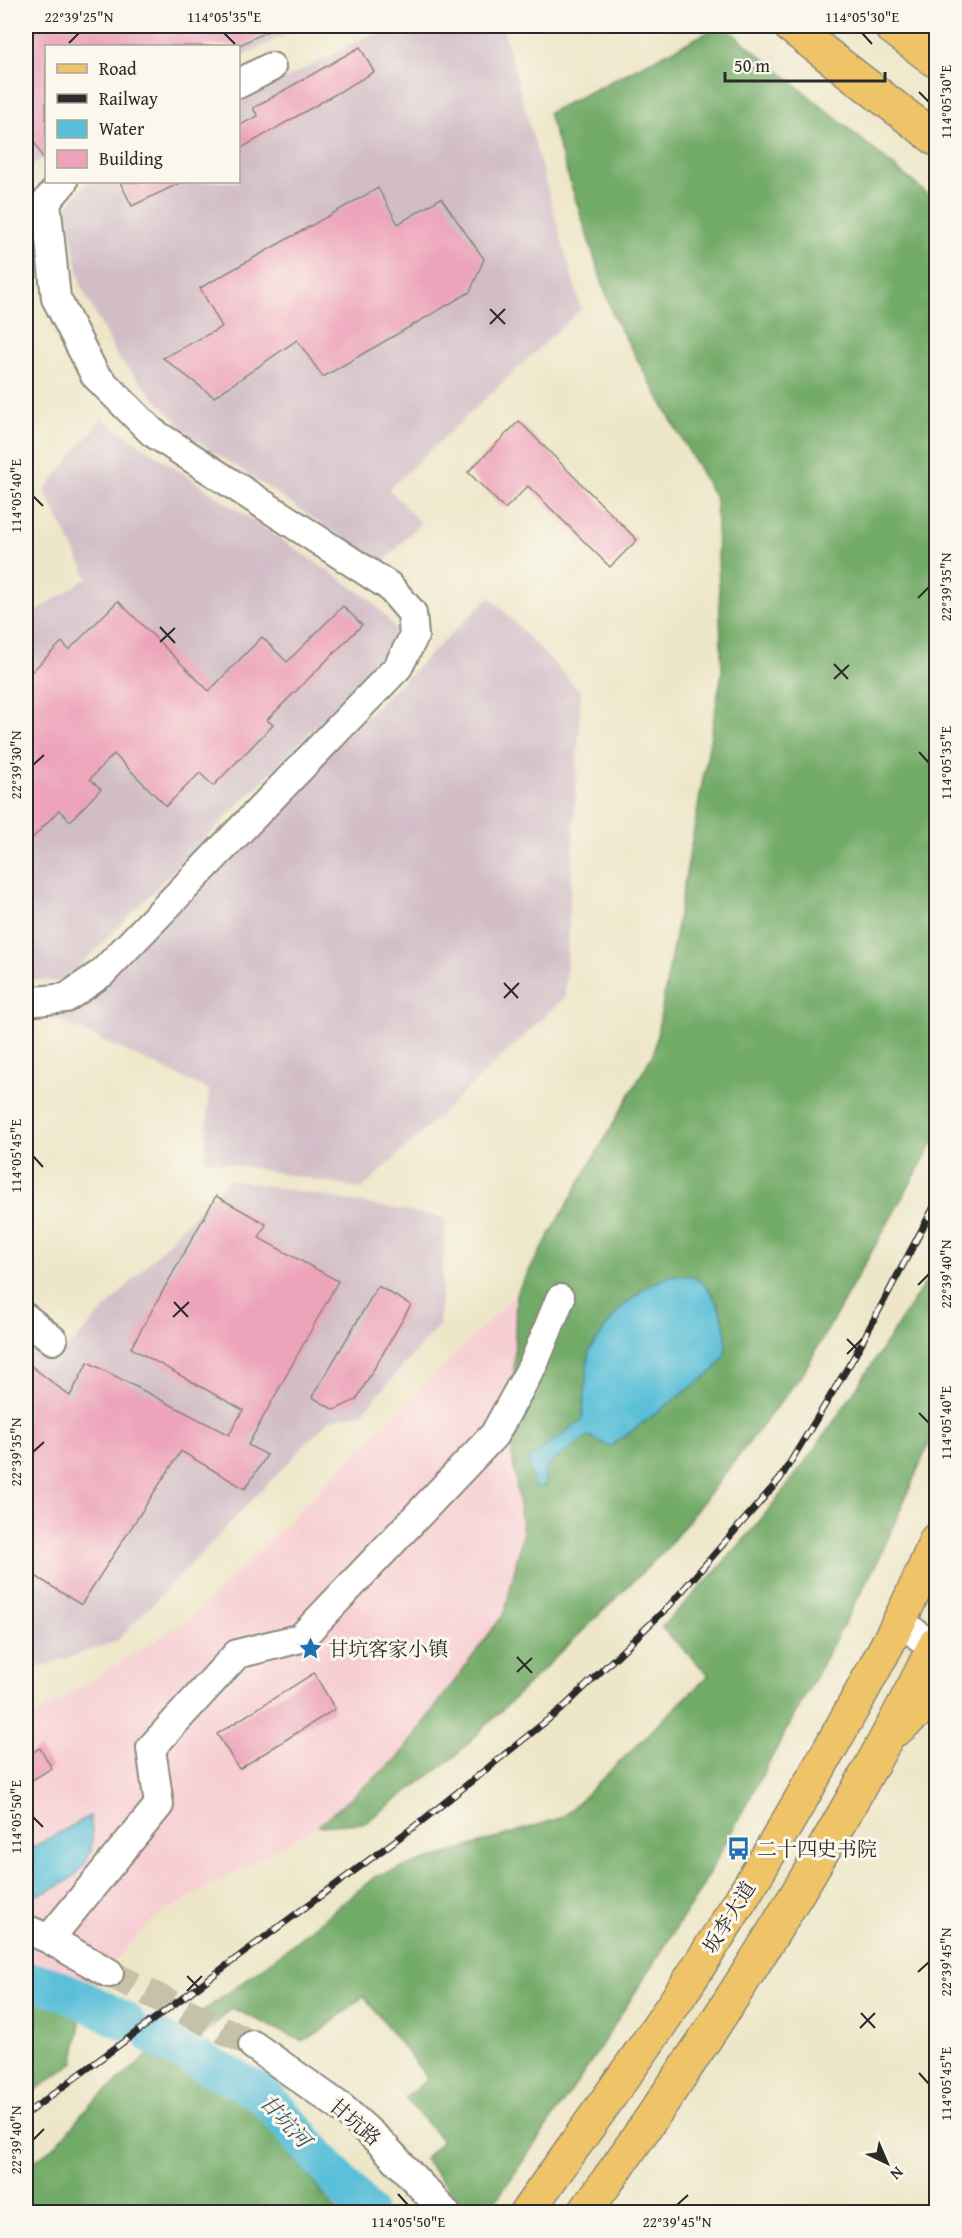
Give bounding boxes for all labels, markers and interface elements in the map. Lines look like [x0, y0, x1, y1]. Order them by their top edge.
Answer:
text: 22°39'25"N [45, 6, 114, 27]
text: 114°05'35"E [187, 6, 261, 27]
text: 114°05'30"E [825, 6, 899, 27]
legend [45, 45, 240, 183]
scale bar [725, 45, 886, 83]
text: 50 m [734, 52, 770, 79]
text: Road [99, 55, 137, 82]
text: 114°05'30"E [935, 65, 956, 139]
text: Railway [99, 85, 158, 112]
text: Water [99, 115, 145, 142]
text: Building [99, 145, 163, 172]
text: 114°05'40"E [5, 459, 26, 533]
text: 22°39'35"N [935, 552, 956, 621]
text: 114°05'35"E [935, 726, 956, 800]
text: 22°39'30"N [5, 730, 26, 799]
text: 114°05'45"E [5, 1119, 26, 1193]
text: 22°39'40"N [935, 1239, 956, 1308]
text: 114°05'40"E [935, 1386, 956, 1460]
text: 22°39'35"N [5, 1417, 26, 1486]
place label: 甘坑客家小镇 [328, 1634, 448, 1663]
place icon: 甘坑客家小镇 [297, 1636, 323, 1662]
text: 114°05'50"E [5, 1780, 26, 1854]
place label: 二十四史书院 [757, 1834, 877, 1863]
bus stop icon: 二十四史书院 [726, 1836, 752, 1862]
street label: 坂李大道 [695, 1875, 762, 1958]
text: 22°39'45"N [935, 1927, 956, 1996]
text: 114°05'45"E [935, 2047, 956, 2121]
water label: 甘坑河 [253, 2087, 321, 2157]
street label: 甘坑路 [323, 2091, 387, 2152]
text: 22°39'40"N [5, 2105, 26, 2174]
north arrow [857, 2133, 917, 2193]
text: N [885, 2161, 910, 2186]
text: 114°05'50"E [371, 2211, 445, 2232]
text: 22°39'45"N [643, 2211, 712, 2232]

